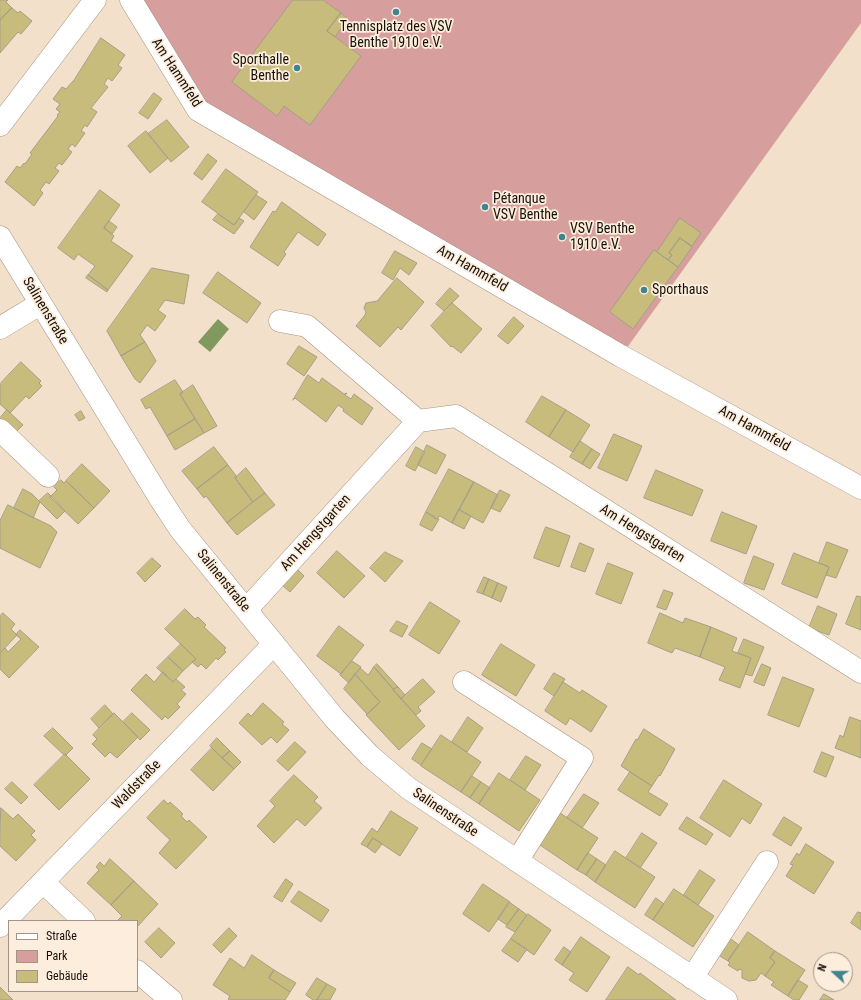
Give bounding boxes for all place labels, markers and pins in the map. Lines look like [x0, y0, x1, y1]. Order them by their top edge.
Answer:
marker: Tennisplatz des VSV Benthe 1910 e.V. [391, 7, 401, 17]
place label: Tennisplatz des VSV Benthe 1910 e.V. [340, 19, 452, 52]
place label: Sporthalle Benthe [233, 52, 289, 84]
marker: Sporthalle Benthe [292, 63, 302, 73]
place label: Pétanque VSV Benthe [493, 191, 558, 224]
marker: Pétanque VSV Benthe [480, 202, 490, 212]
place label: VSV Benthe 1910 e.V. [570, 221, 635, 254]
marker: VSV Benthe 1910 e.V. [557, 232, 567, 242]
place label: Sporthaus [652, 282, 709, 298]
marker: Sporthaus [639, 285, 649, 295]

